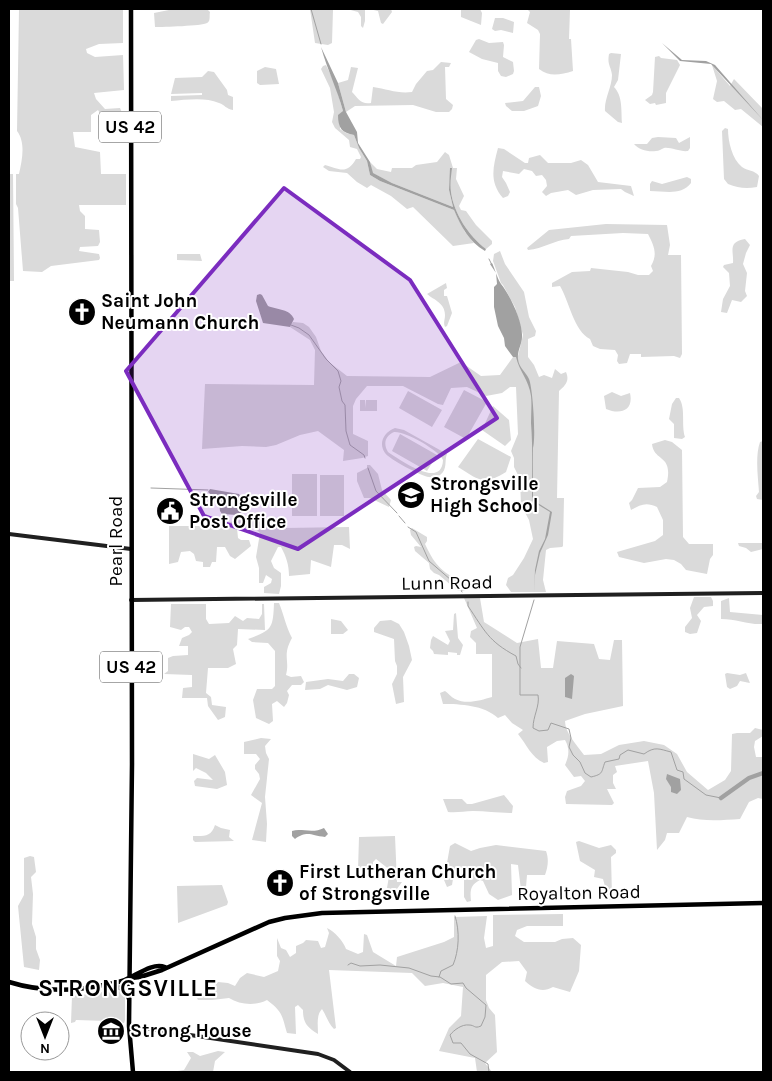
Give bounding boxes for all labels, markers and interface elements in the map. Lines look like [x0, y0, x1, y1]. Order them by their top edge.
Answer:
road number: US 42 [99, 111, 161, 142]
place label: Saint John Neumann Church [101, 290, 259, 334]
church icon: Saint John Neumann Church [67, 297, 97, 327]
place label: Strongsville High School [430, 473, 539, 517]
school or university icon: Strongsville High School [396, 480, 426, 510]
place label: Strongsville Post Office [189, 489, 297, 533]
street label: Pearl Road [105, 495, 127, 587]
public building icon: Strongsville Post Office [155, 496, 185, 526]
street label: Lunn Road [401, 571, 493, 595]
road number: US 42 [100, 652, 162, 682]
place label: First Lutheran Church of Strongsville [299, 861, 496, 905]
church icon: First Lutheran Church of Strongsville [265, 868, 295, 898]
street label: Royalton Road [517, 881, 641, 905]
district label: STRONGSVILLE [38, 974, 218, 1002]
north arrow [20, 1011, 70, 1061]
museum icon: Strong House [96, 1016, 126, 1046]
place label: Strong House [130, 1020, 252, 1042]
text: N [40, 1040, 50, 1057]

